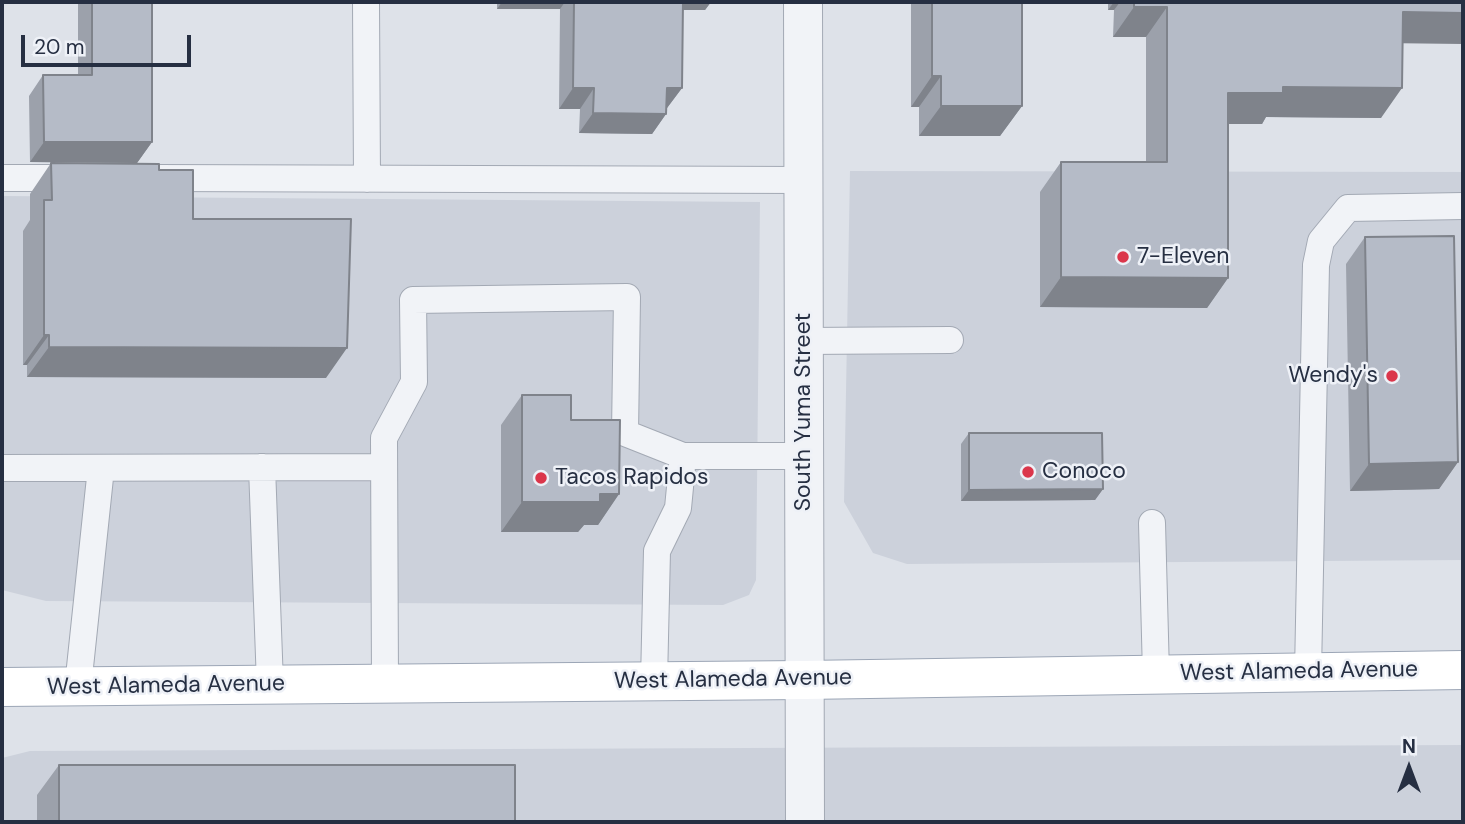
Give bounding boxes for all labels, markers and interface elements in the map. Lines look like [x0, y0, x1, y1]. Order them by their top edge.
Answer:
scale bar [24, 21, 194, 65]
text: 20 m [34, 33, 85, 61]
place label: 7-Eleven [1137, 243, 1229, 271]
marker: 7-Eleven [1115, 249, 1131, 265]
street label: South Yuma Street [790, 313, 818, 511]
place label: Wendy's [1288, 362, 1378, 390]
marker: Wendy's [1384, 368, 1400, 384]
place label: Conoco [1042, 458, 1126, 486]
place label: Tacos Rapidos [555, 464, 709, 492]
marker: Conoco [1020, 464, 1036, 480]
marker: Tacos Rapidos [533, 470, 549, 486]
street label: West Alameda Avenue [1180, 656, 1418, 688]
street label: West Alameda Avenue [614, 664, 852, 696]
street label: West Alameda Avenue [47, 670, 285, 702]
north arrow [1374, 733, 1444, 803]
text: N [1402, 734, 1416, 759]

